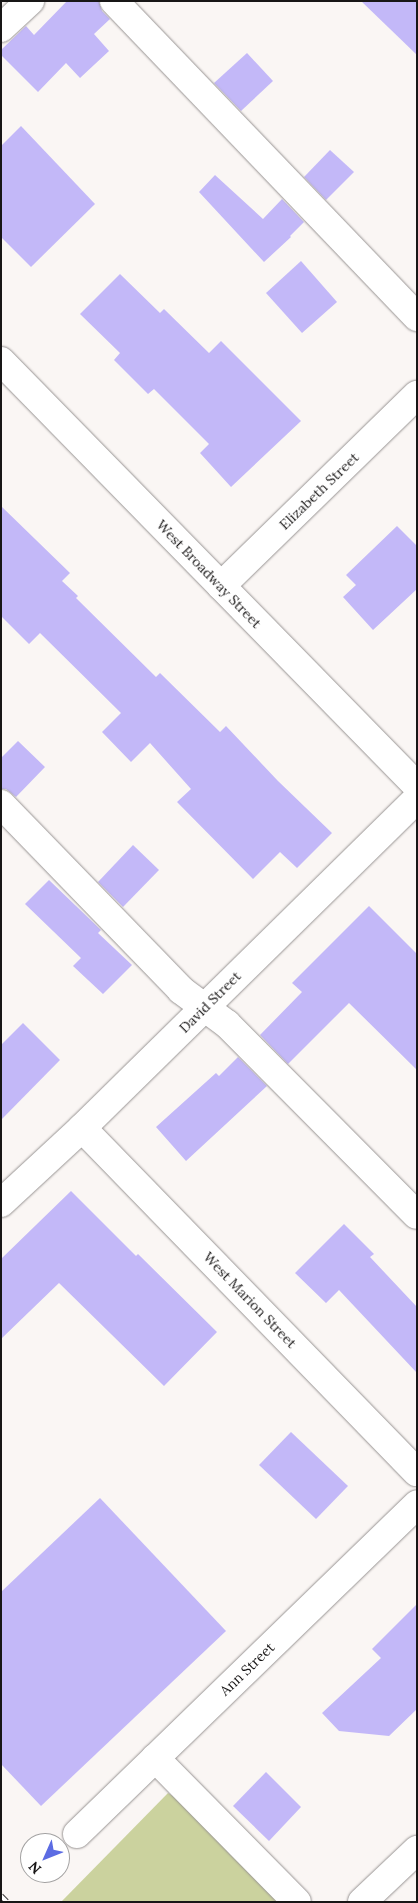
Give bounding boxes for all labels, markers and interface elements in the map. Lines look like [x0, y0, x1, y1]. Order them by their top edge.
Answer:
street label: Elizabeth Street [276, 449, 362, 533]
street label: West Broadway Street [153, 516, 265, 632]
street label: David Street [176, 968, 244, 1036]
street label: West Marion Street [200, 1249, 300, 1351]
street label: Ann Street [216, 1639, 278, 1699]
north arrow [20, 1833, 70, 1883]
text: N [25, 1858, 45, 1878]

